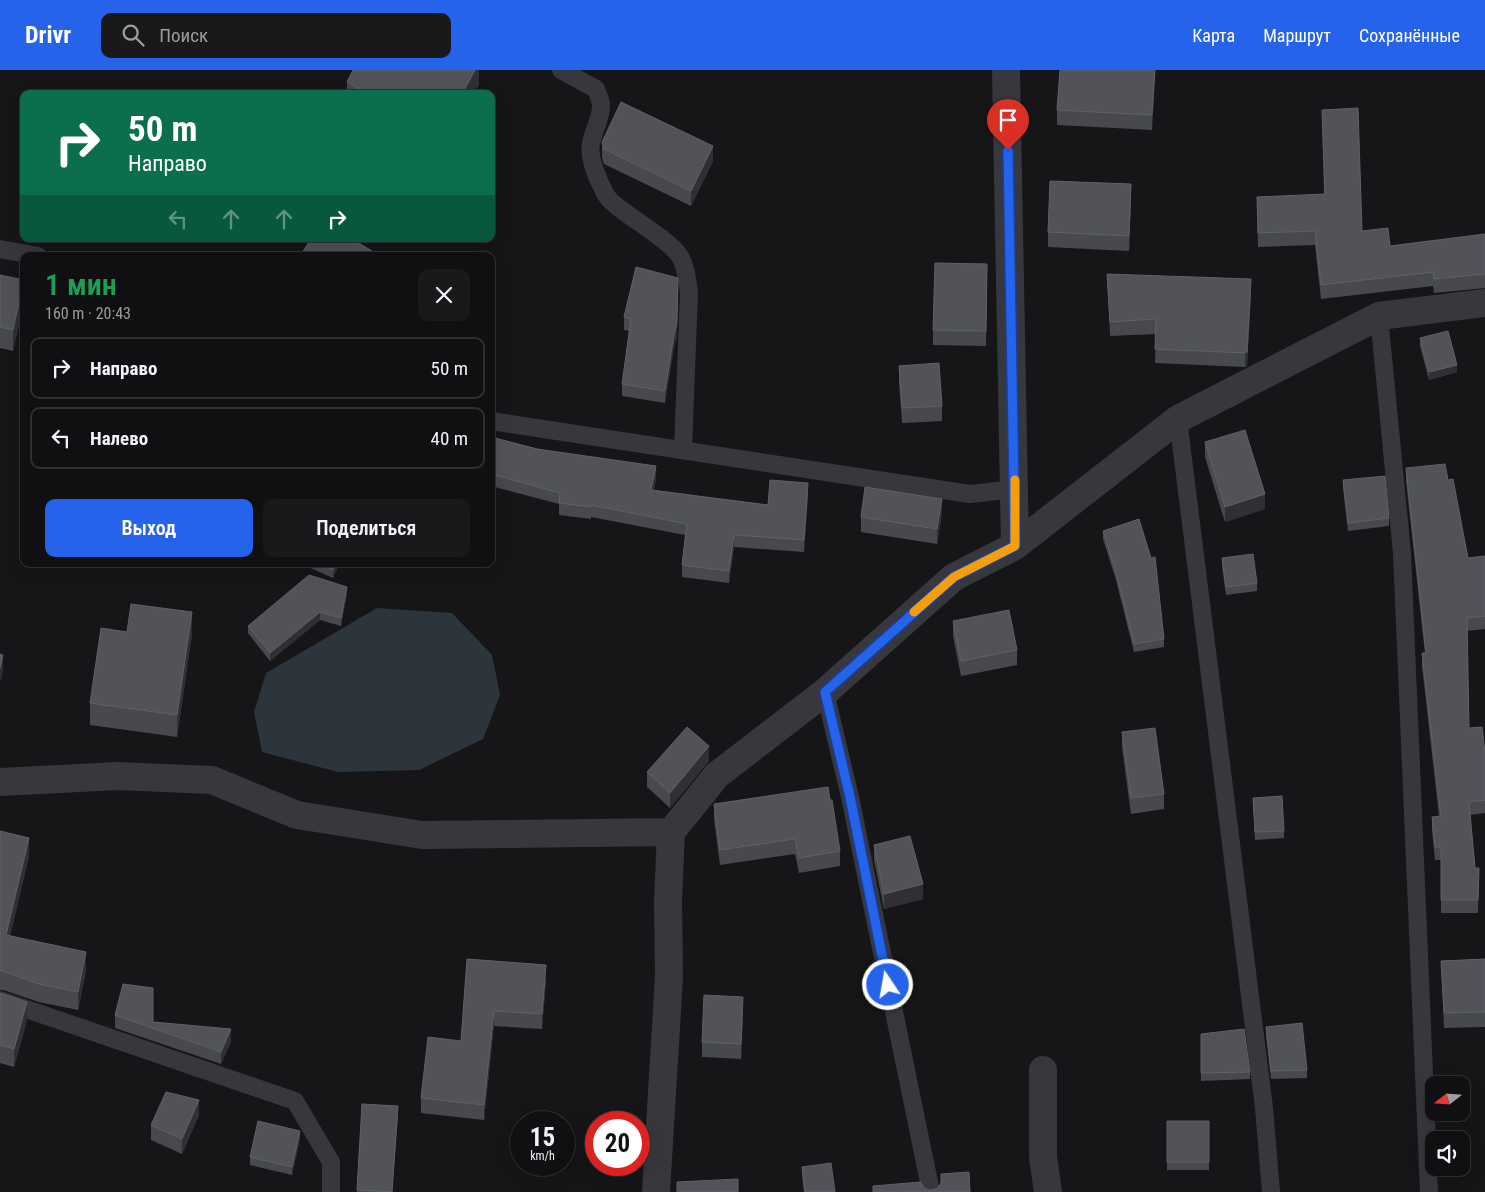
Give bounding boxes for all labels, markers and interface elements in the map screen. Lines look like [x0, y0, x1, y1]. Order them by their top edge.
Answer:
search box [101, 13, 451, 58]
text: Drivr [25, 21, 71, 49]
icon: search [119, 21, 147, 49]
text: Поиск [159, 24, 208, 47]
text: Карта [1192, 25, 1235, 46]
text: Маршрут [1263, 25, 1331, 46]
text: Сохранённые [1359, 25, 1460, 46]
pin [987, 99, 1029, 150]
icon: arrive [994, 106, 1022, 134]
text: 50 m [128, 109, 197, 150]
icon: right [45, 110, 110, 175]
text: Направо [128, 151, 207, 176]
icon: left [164, 205, 192, 233]
icon: ahead [217, 205, 245, 233]
icon: ahead [270, 205, 298, 233]
icon: right [323, 205, 351, 233]
text: 1 мин [45, 267, 117, 302]
button: close [418, 269, 470, 321]
text: 160 m · 20:43 [45, 304, 131, 323]
icon: right [47, 354, 75, 382]
text: Направо [90, 357, 157, 380]
text: 50 m [431, 357, 468, 380]
icon: left [47, 424, 75, 452]
text: Налево [90, 427, 148, 450]
text: 40 m [431, 427, 468, 450]
button: Выход [45, 499, 253, 557]
button: Поделиться [263, 499, 470, 557]
position arrow [861, 958, 913, 1010]
north arrow [1425, 1076, 1470, 1121]
map controls [1425, 1076, 1470, 1176]
speed limit sign: 20 [585, 1111, 650, 1176]
text: 15 [530, 1123, 555, 1152]
button: sound [1425, 1131, 1470, 1176]
text: km/h [530, 1149, 555, 1163]

